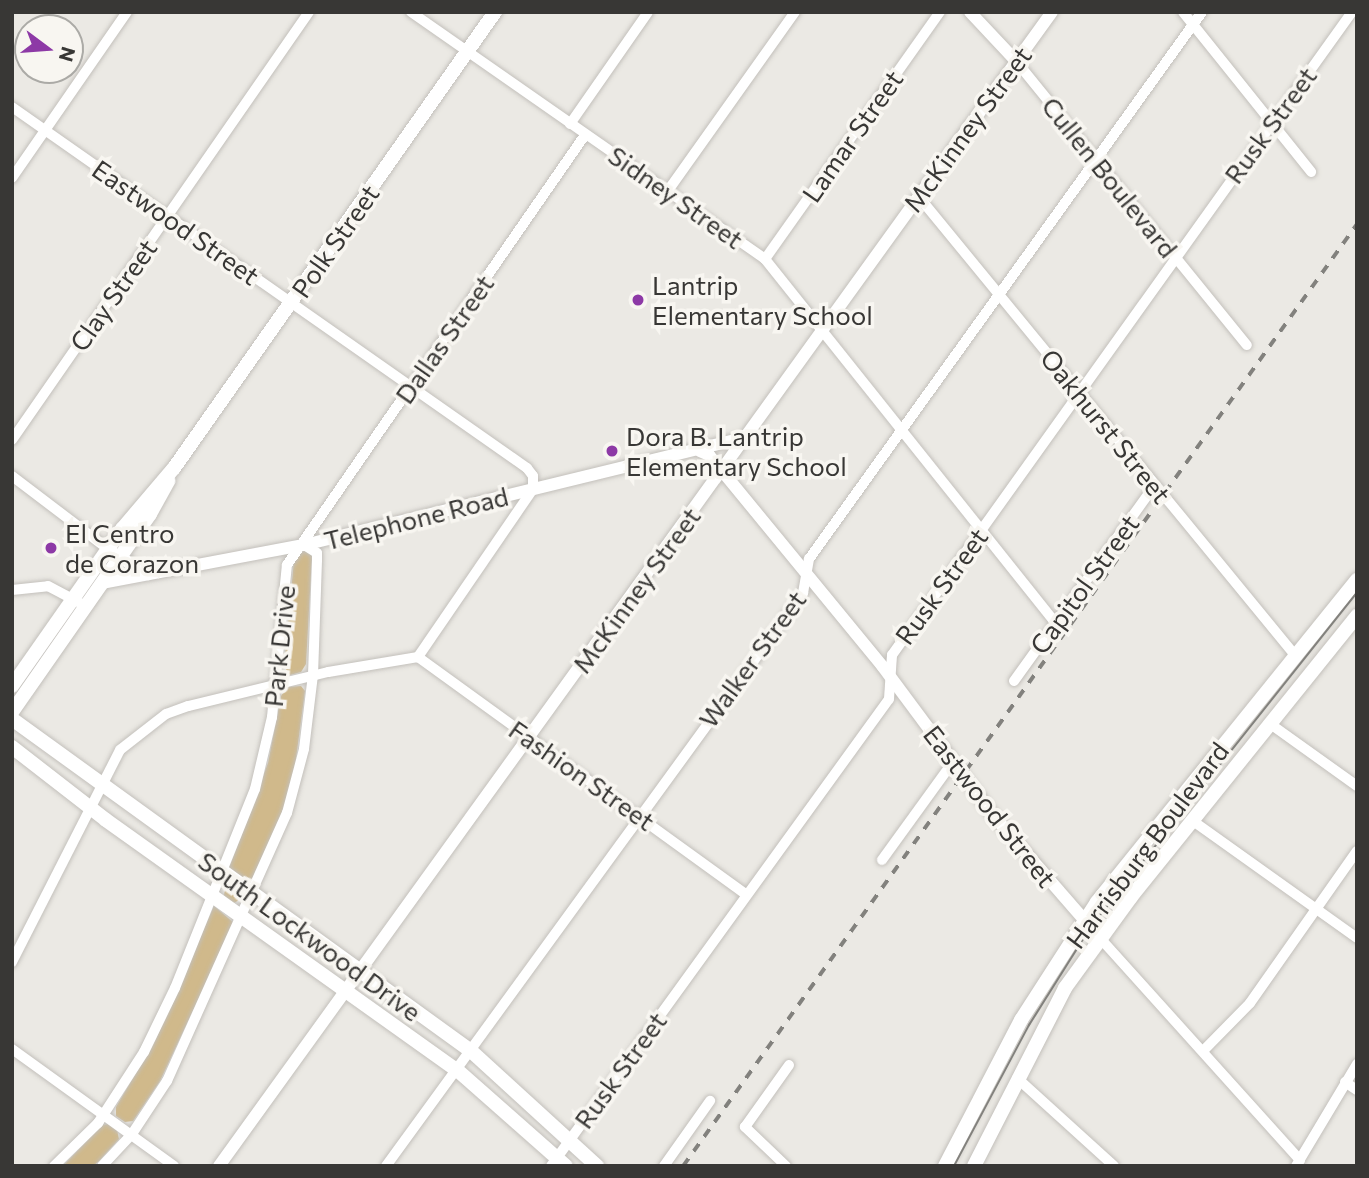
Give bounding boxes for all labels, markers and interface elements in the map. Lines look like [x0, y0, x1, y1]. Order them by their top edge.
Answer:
north arrow [14, 14, 84, 84]
street label: McKinney Street [897, 40, 1037, 218]
text: N [55, 44, 81, 64]
street label: Rusk Street [1217, 61, 1323, 189]
street label: Lamar Street [795, 64, 909, 208]
street label: Cullen Boulevard [1036, 90, 1184, 264]
street label: Sidney Street [603, 139, 749, 255]
street label: Eastwood Street [87, 153, 265, 291]
street label: Polk Street [285, 179, 385, 303]
street label: Clay Street [63, 233, 163, 357]
street label: Dallas Street [388, 269, 500, 409]
place label: Lantrip Elementary School [652, 269, 873, 330]
marker: Lantrip Elementary School [630, 292, 646, 308]
street label: Oakhurst Street [1034, 343, 1178, 509]
place label: Dora B. Lantrip Elementary School [626, 420, 847, 481]
marker: Dora B. Lantrip Elementary School [604, 443, 620, 459]
street label: Telephone Road [321, 480, 511, 556]
street label: McKinney Street [566, 501, 706, 679]
street label: Capitol Street [1023, 508, 1145, 660]
place label: El Centro de Corazon [65, 517, 199, 578]
street label: Rusk Street [888, 522, 994, 650]
marker: El Centro de Corazon [43, 540, 59, 556]
street label: Park Drive [257, 584, 301, 708]
street label: Walker Street [692, 585, 812, 733]
street label: Fashion Street [503, 713, 661, 837]
street label: Eastwood Street [917, 719, 1063, 893]
street label: Harrisburg Boulevard [1059, 736, 1235, 954]
street label: South Lockwood Drive [193, 845, 427, 1027]
street label: Rusk Street [567, 1006, 673, 1134]

